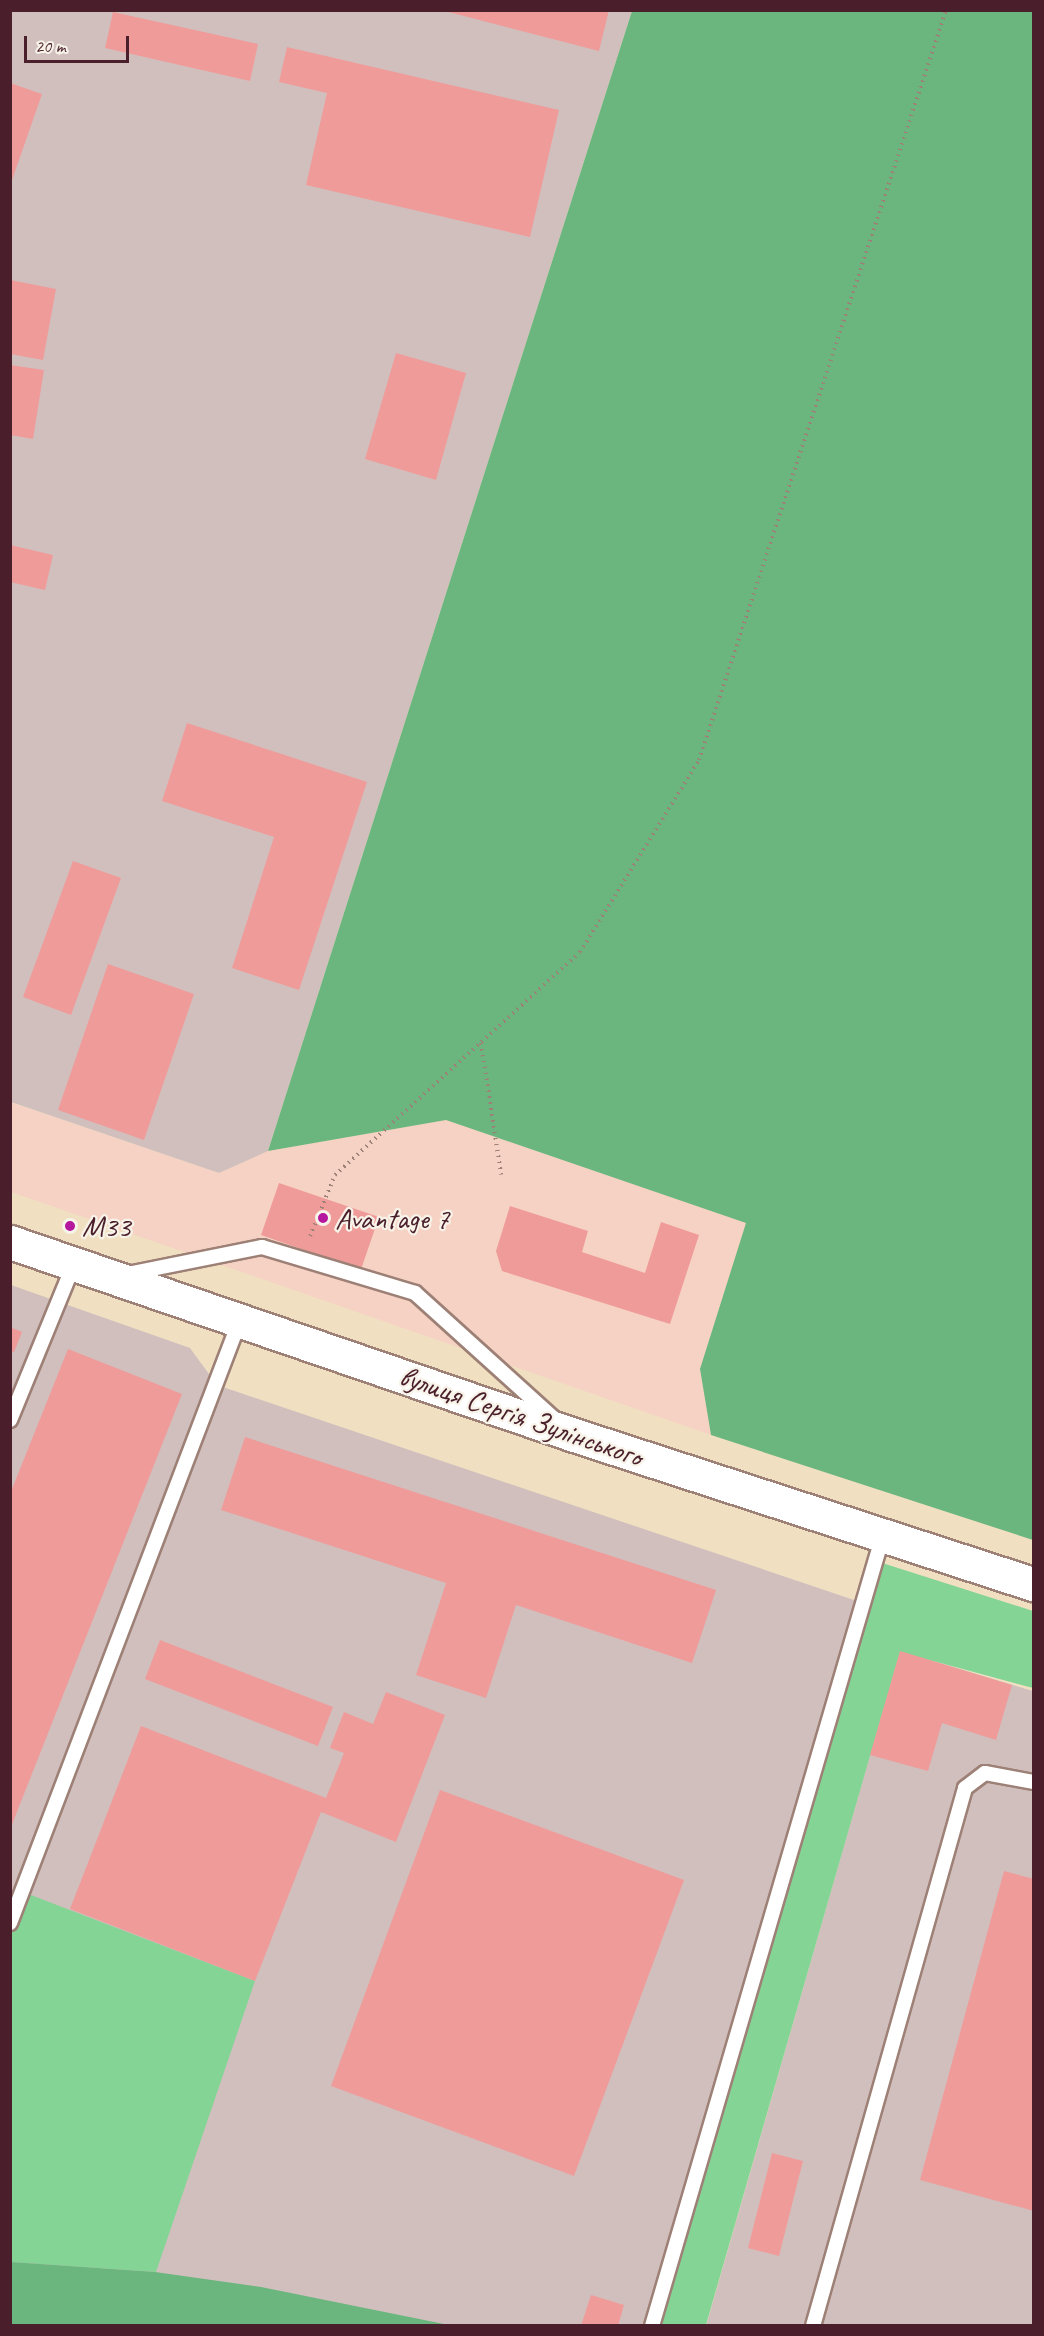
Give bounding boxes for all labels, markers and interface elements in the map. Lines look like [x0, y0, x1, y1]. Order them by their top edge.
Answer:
scale bar [27, 24, 132, 62]
text: 20 m [35, 35, 66, 57]
place label: Avantage 7 [335, 1200, 449, 1236]
place label: М33 [82, 1208, 131, 1244]
marker: Avantage 7 [316, 1211, 330, 1225]
marker: М33 [63, 1219, 77, 1233]
street label: вулиця Сергія Зулінського [395, 1358, 647, 1474]

